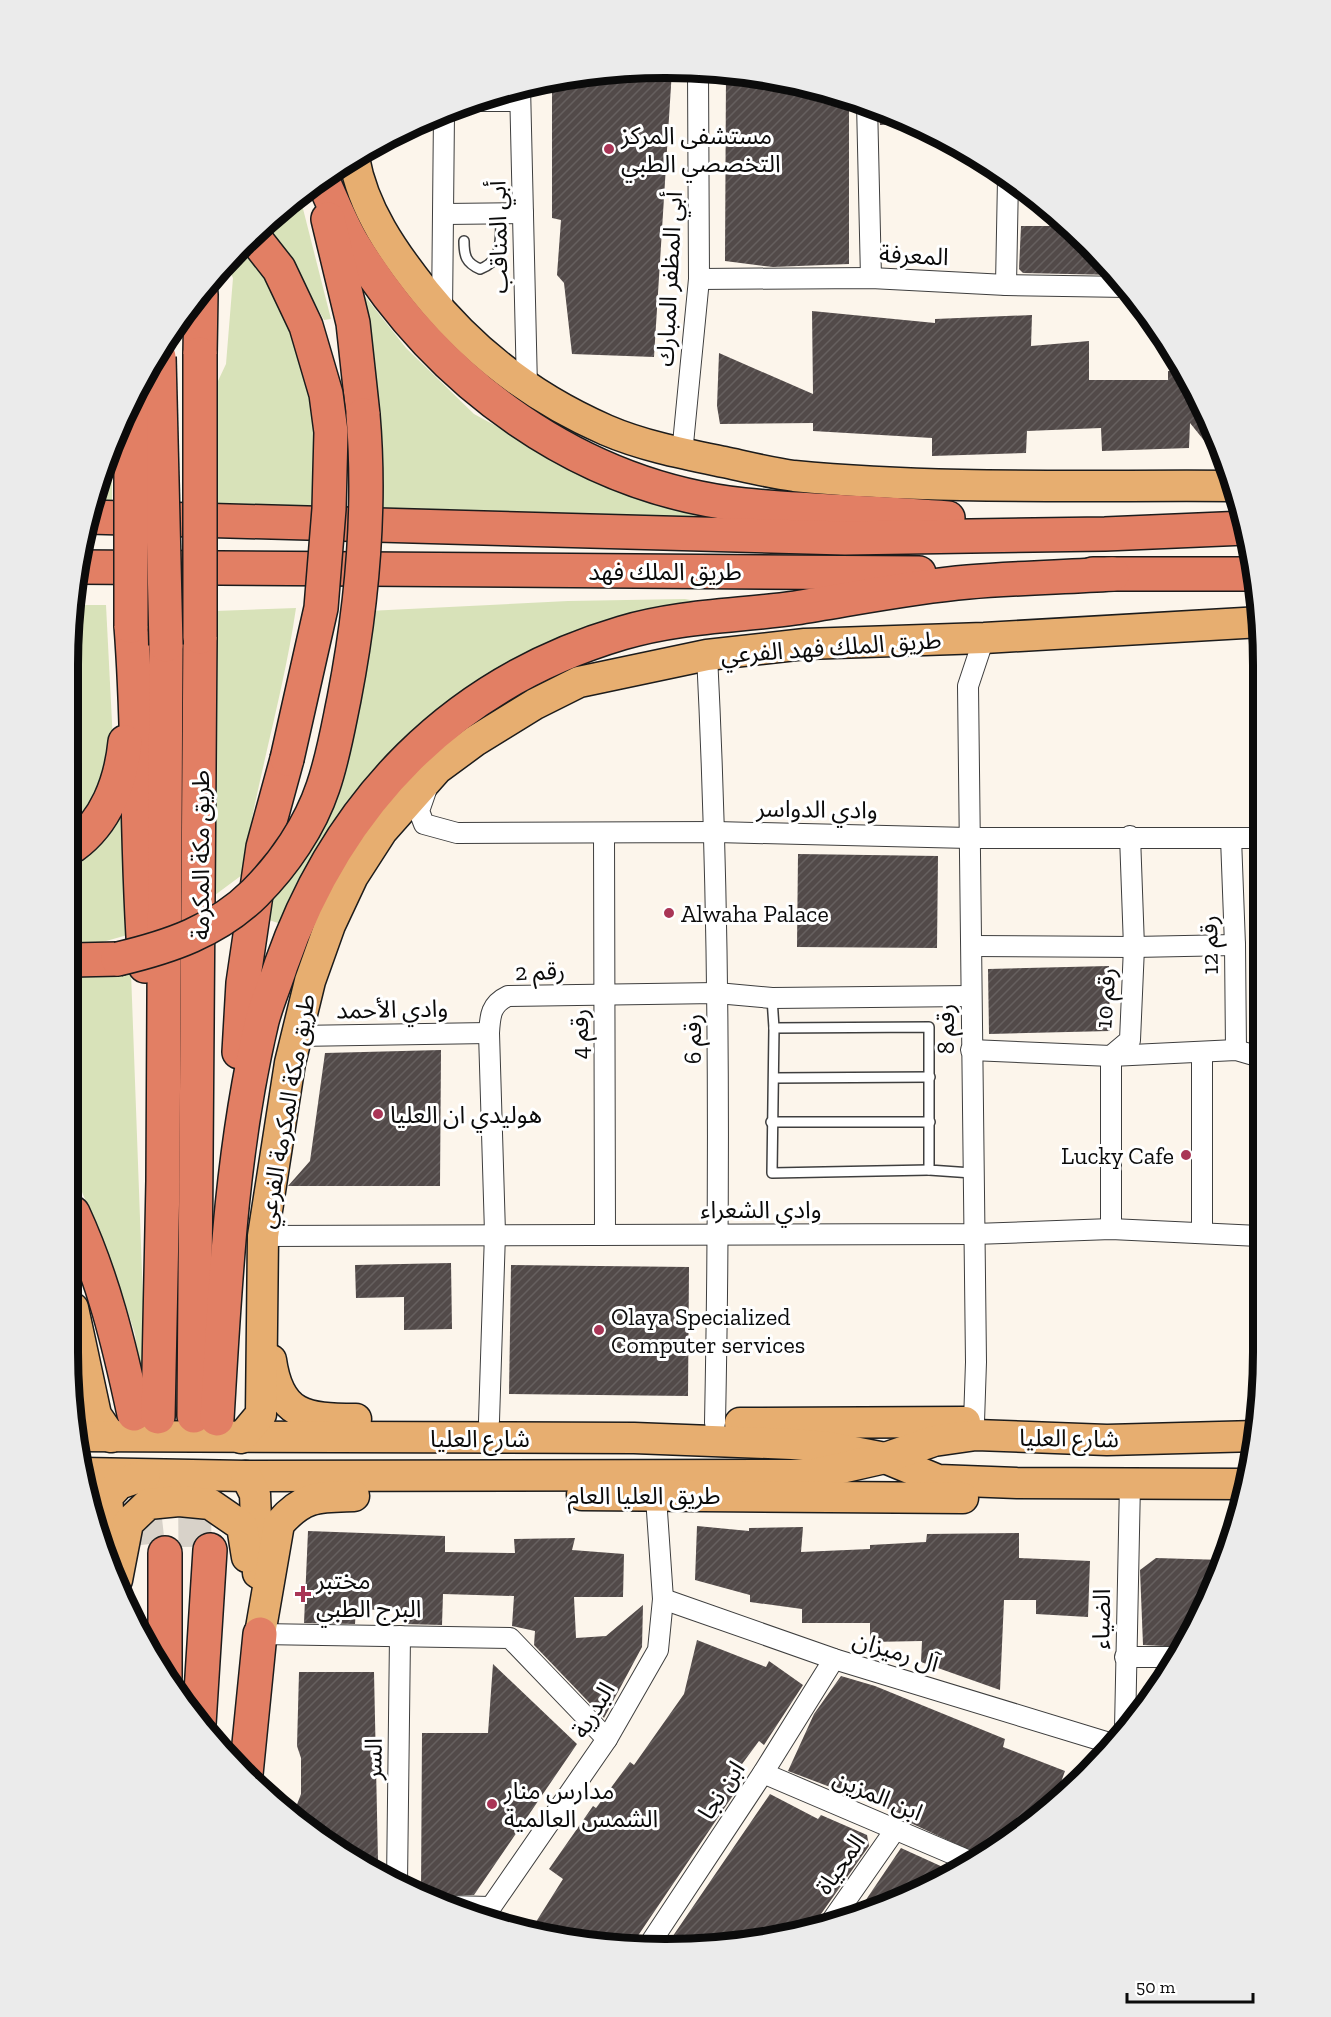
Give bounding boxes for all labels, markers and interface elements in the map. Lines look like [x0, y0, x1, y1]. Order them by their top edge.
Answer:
place label: مستشفى المركز التخصصي الطبي [620, 121, 781, 182]
marker: مستشفى المركز التخصصي الطبي [602, 142, 616, 156]
street label: أبي المناقب [481, 180, 518, 294]
street label: أبي المظفر المبارك [649, 191, 693, 368]
street label: المعرفة [879, 239, 949, 271]
street label: طريق الملك فهد [588, 557, 742, 587]
street label: طريق الملك فهد الفرعي [720, 625, 943, 674]
street label: طريق مكة المكرمة [186, 770, 216, 940]
street label: وادي الدواسر [755, 793, 878, 829]
place label: Alwaha Palace [681, 899, 829, 928]
marker: Alwaha Palace [662, 906, 676, 920]
street label: رقم 12 [1194, 915, 1227, 975]
street label: رقم 2 [514, 956, 566, 989]
street label: رقم 10 [1088, 967, 1125, 1030]
street label: طريق مكة المكرمة الفرعي [251, 991, 325, 1231]
street label: وادي الأحمد [336, 994, 448, 1029]
street label: رقم 8 [931, 1004, 963, 1054]
street label: رقم 4 [565, 1009, 597, 1059]
street label: رقم 6 [678, 1014, 710, 1064]
place label: هوليدي ان العليا [390, 1100, 542, 1133]
marker: هوليدي ان العليا [371, 1107, 385, 1121]
place label: Lucky Cafe [1061, 1141, 1174, 1170]
marker: Lucky Cafe [1179, 1148, 1193, 1162]
street label: وادي الشعراء [701, 1195, 821, 1228]
place label: Olaya Specialized Computer services [611, 1302, 805, 1359]
marker: Olaya Specialized Computer services [592, 1323, 606, 1337]
street label: شارع العليا [1019, 1423, 1119, 1456]
street label: شارع العليا [430, 1424, 530, 1456]
street label: طريق العليا العام [567, 1481, 721, 1514]
place label: مختبر البرج الطبي [315, 1566, 421, 1627]
marker: مختبر البرج الطبي [294, 1585, 312, 1603]
street label: الضياء [1086, 1588, 1116, 1650]
street label: آل رميزان [850, 1624, 943, 1678]
street label: البدرية [565, 1677, 621, 1743]
street label: السر [358, 1738, 388, 1781]
street label: ابن نجا [691, 1755, 751, 1825]
street label: ابن المزين [829, 1763, 927, 1827]
place label: مدارس منار الشمس العالمية [503, 1776, 658, 1833]
marker: مدارس منار الشمس العالمية [485, 1797, 499, 1811]
street label: المحياة [809, 1828, 871, 1900]
scale bar [1127, 1966, 1253, 2004]
text: 50 m [1136, 1976, 1176, 1998]

